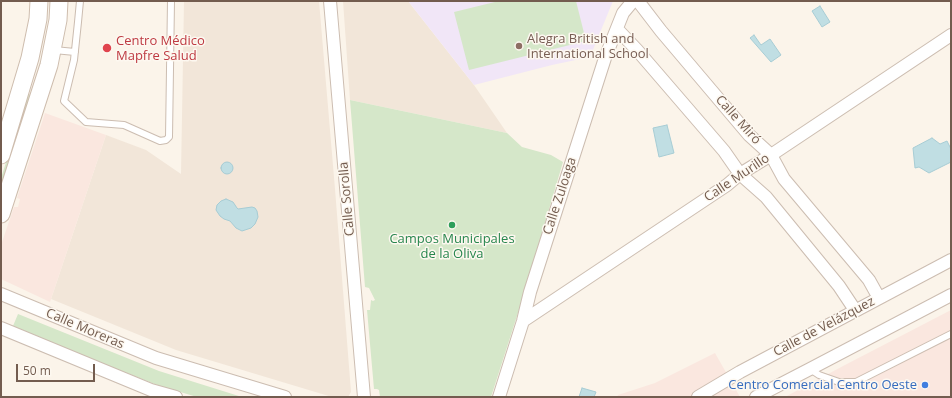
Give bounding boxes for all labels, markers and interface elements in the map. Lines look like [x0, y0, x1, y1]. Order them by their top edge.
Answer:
place label: Alegra British and International School [527, 31, 649, 62]
place label: Centro Médico Mapfre Salud [116, 33, 205, 64]
marker: Alegra British and International School [514, 41, 524, 51]
marker: Centro Médico Mapfre Salud [101, 42, 113, 54]
street label: Calle Miró [712, 92, 764, 148]
street label: Calle Murillo [701, 150, 773, 206]
street label: Calle Zuloaga [540, 155, 580, 237]
street label: Calle Sorolla [336, 161, 358, 237]
marker: Campos Municipales de la Oliva [447, 220, 457, 230]
place label: Campos Municipales de la Oliva [389, 231, 515, 262]
street label: Calle de Velázquez [771, 294, 877, 360]
street label: Calle Moreras [44, 306, 126, 352]
scale bar [18, 356, 97, 382]
text: 50 m [23, 362, 51, 379]
place label: Centro Comercial Centro Oeste [728, 377, 917, 393]
marker: Centro Comercial Centro Oeste [920, 380, 930, 390]

